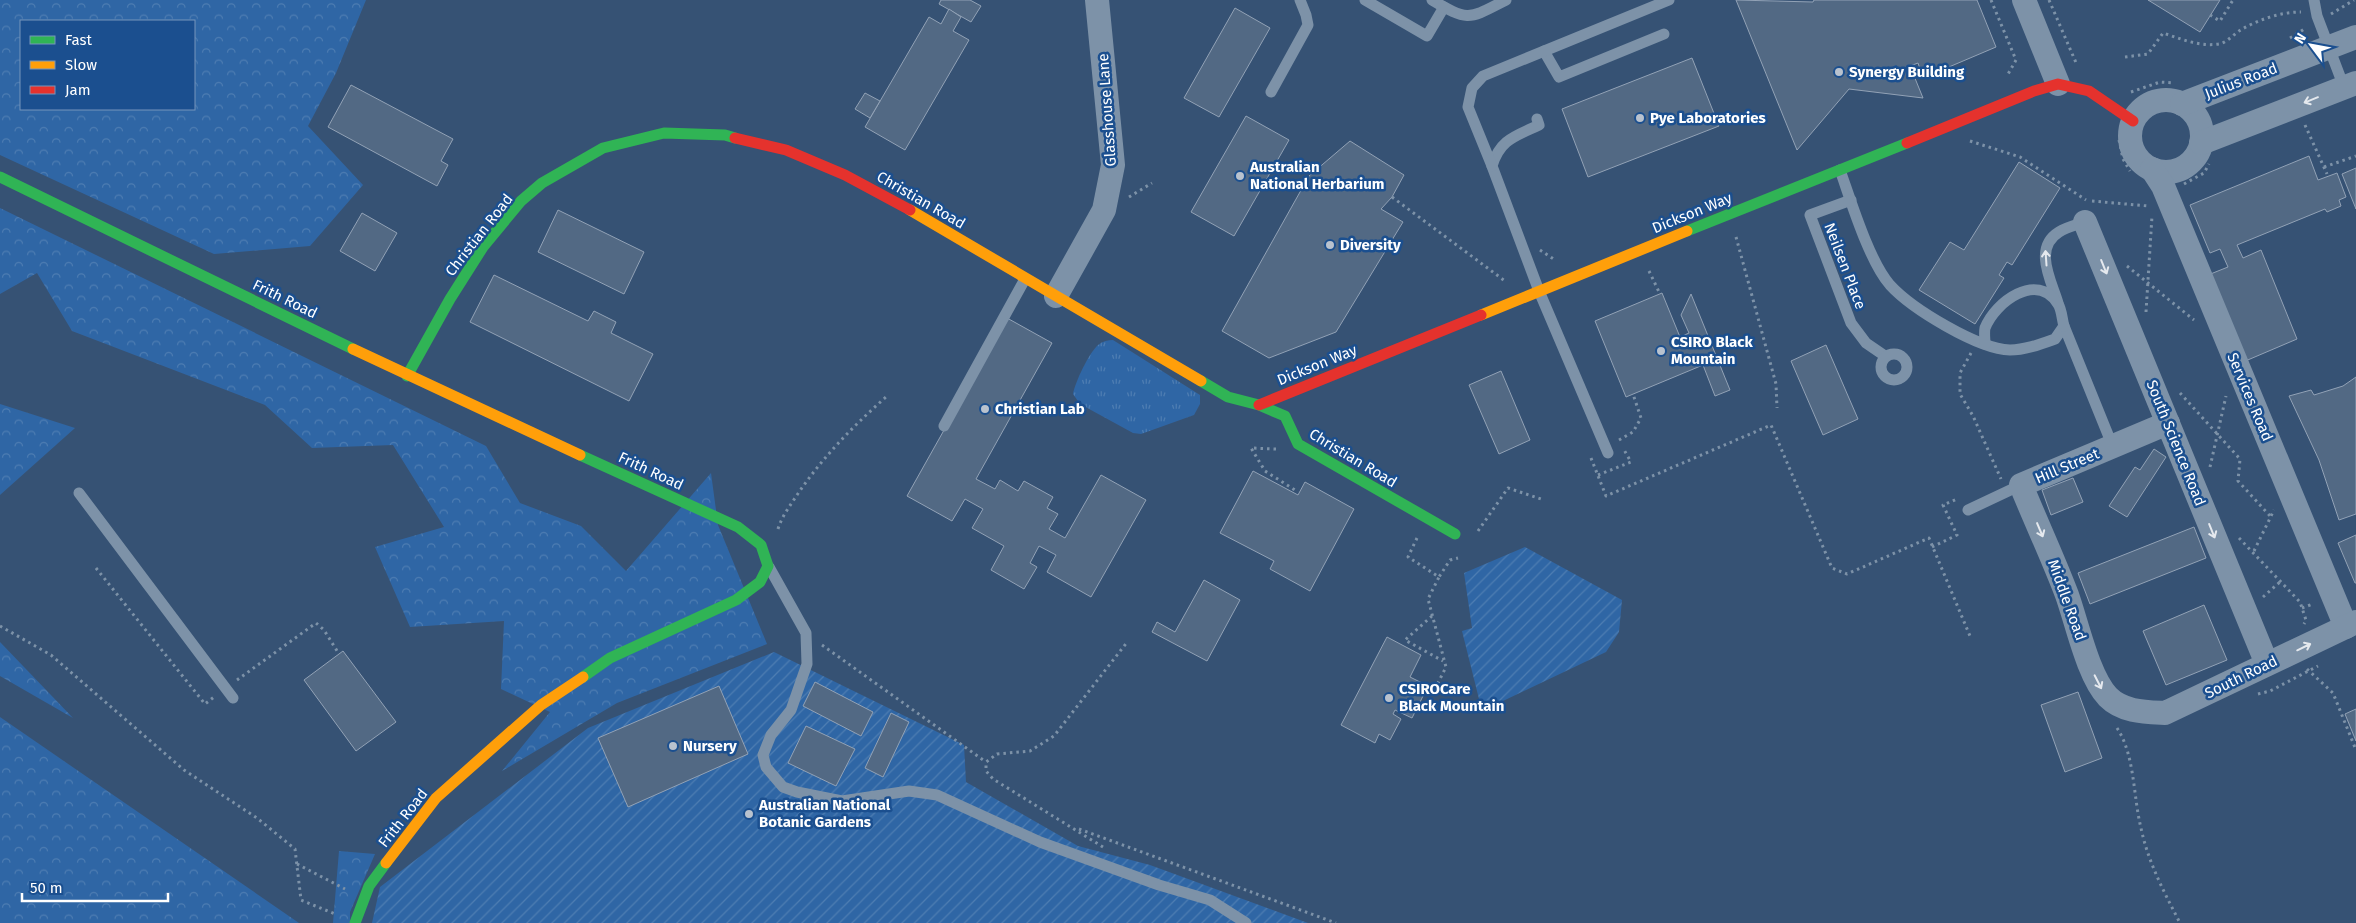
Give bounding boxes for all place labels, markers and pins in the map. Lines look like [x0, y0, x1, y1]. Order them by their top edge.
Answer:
place label: Synergy Building [1849, 63, 1965, 81]
marker: Synergy Building [1833, 66, 1845, 78]
place label: Pye Laboratories [1650, 109, 1766, 127]
marker: Pye Laboratories [1634, 112, 1646, 124]
place label: Australian National Herbarium [1249, 158, 1385, 193]
marker: Australian National Herbarium [1234, 170, 1246, 182]
place label: Diversity [1340, 236, 1401, 254]
marker: Diversity [1324, 239, 1336, 251]
place label: CSIRO Black Mountain [1671, 333, 1753, 368]
marker: CSIRO Black Mountain [1655, 345, 1667, 357]
place label: Christian Lab [995, 400, 1085, 418]
marker: Christian Lab [979, 403, 991, 415]
place label: CSIROCare Black Mountain [1399, 680, 1504, 715]
marker: CSIROCare Black Mountain [1383, 692, 1395, 704]
place label: Nursery [683, 737, 737, 755]
marker: Nursery [667, 740, 679, 752]
place label: Australian National Botanic Gardens [758, 796, 891, 831]
marker: Australian National Botanic Gardens [743, 808, 755, 820]

